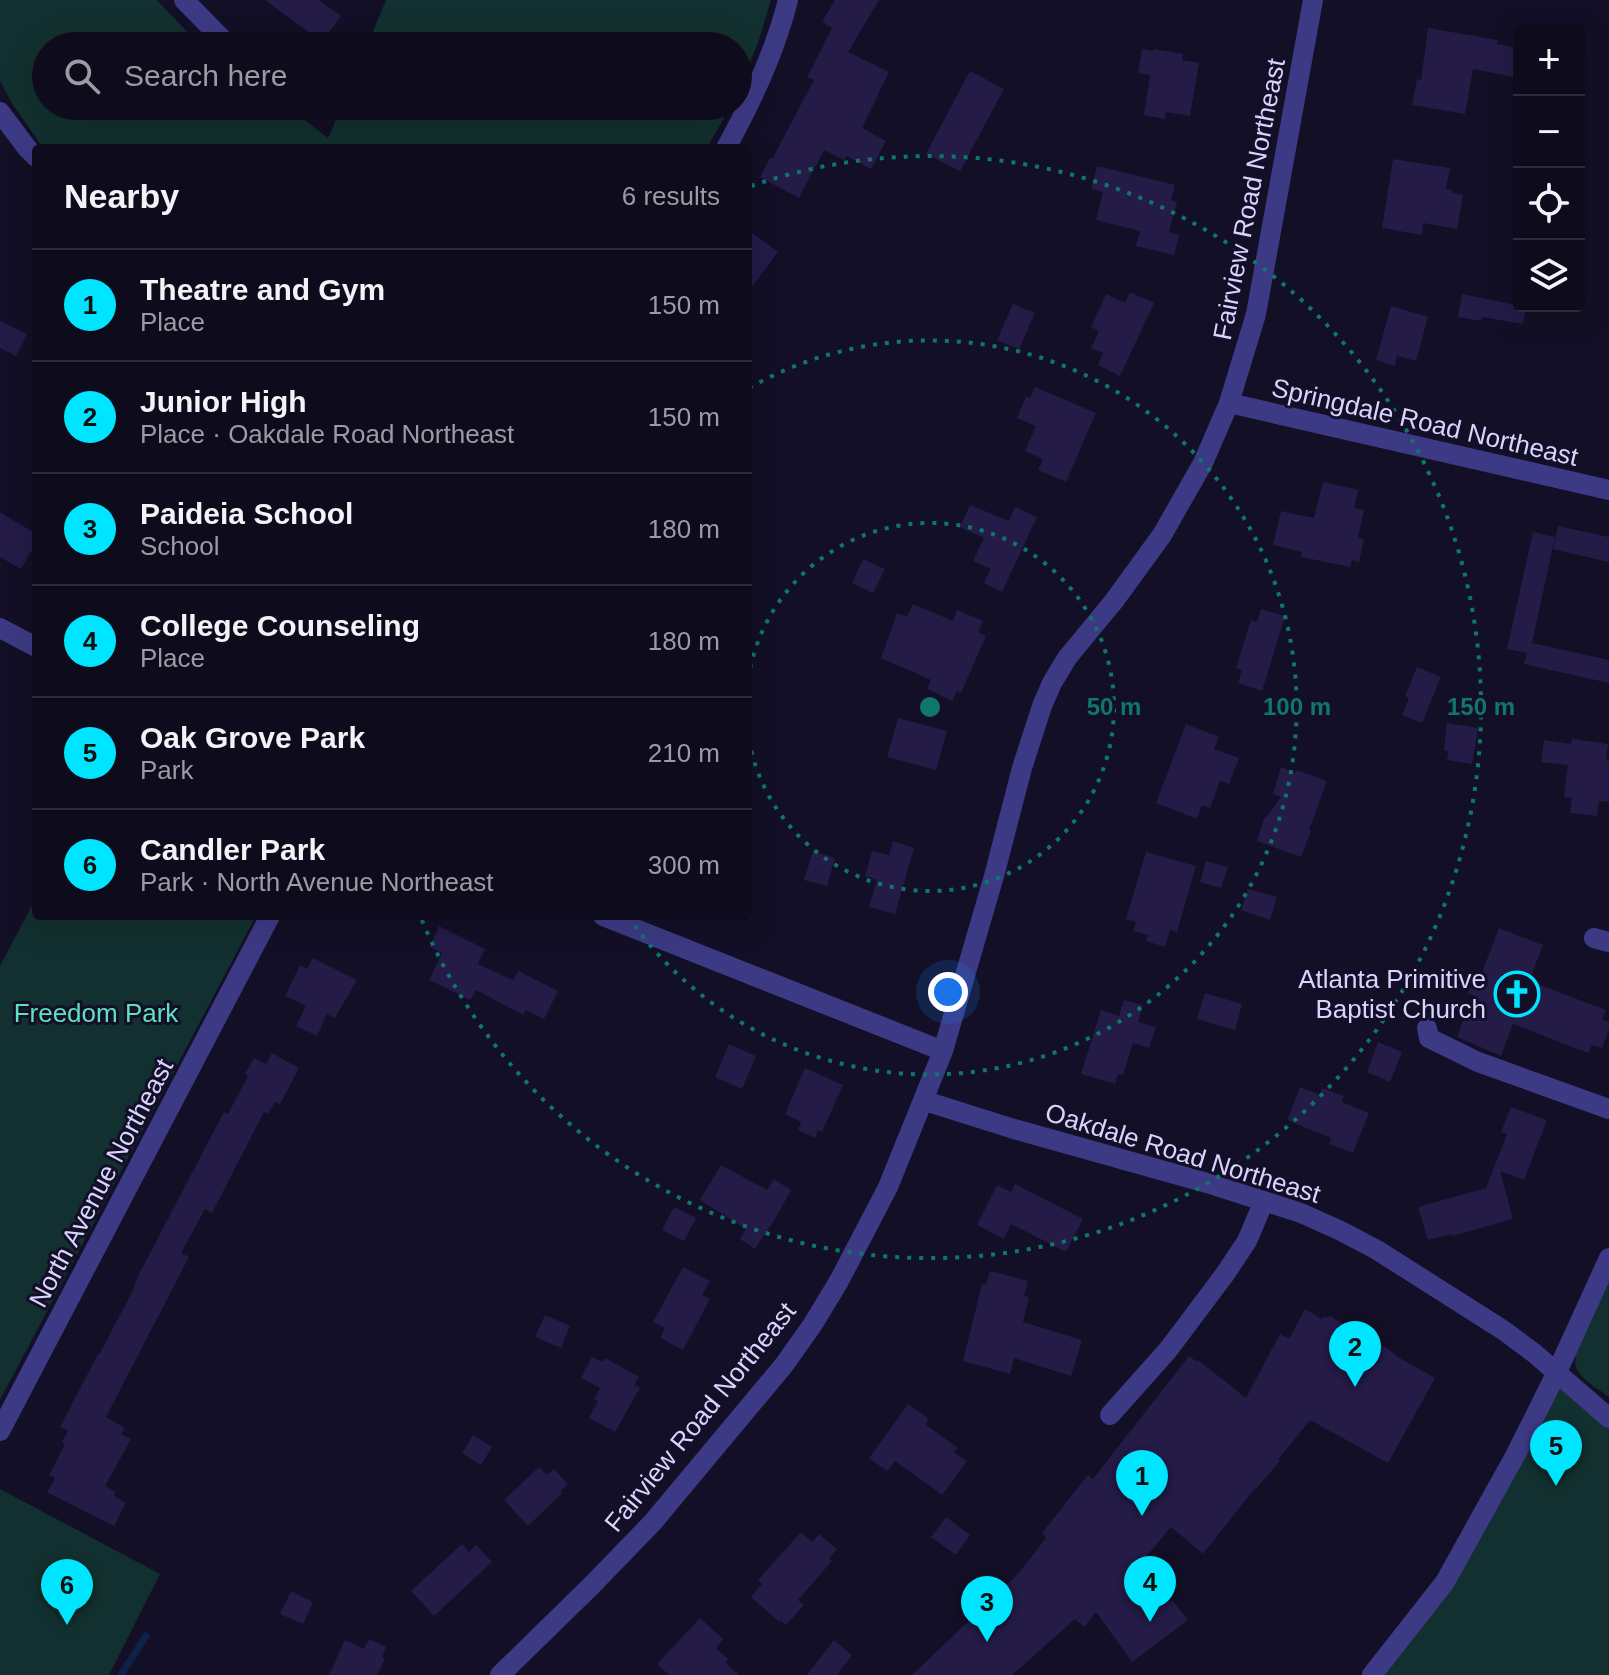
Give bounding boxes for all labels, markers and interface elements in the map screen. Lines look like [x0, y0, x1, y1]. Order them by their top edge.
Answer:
map controls [1513, 24, 1585, 312]
button: + [1513, 24, 1585, 96]
search box [32, 32, 752, 120]
icon: search [60, 54, 104, 98]
street label: Fairview Road Northeast [1207, 55, 1291, 342]
text: Search here [124, 59, 287, 92]
button: − [1513, 96, 1585, 168]
button: locate [1513, 168, 1585, 240]
text: Nearby [64, 177, 179, 215]
text: 6 results [622, 181, 720, 211]
button: layers [1513, 240, 1585, 312]
text: Theatre and Gym [140, 273, 385, 306]
text: 1 [83, 290, 97, 320]
text: 150 m [648, 290, 720, 320]
text: Place [140, 307, 205, 337]
street label: Springdale Road Northeast [1269, 372, 1582, 472]
text: Junior High [140, 385, 307, 418]
text: 2 [83, 402, 97, 432]
text: 150 m [648, 402, 720, 432]
text: Place · Oakdale Road Northeast [140, 419, 514, 449]
text: Paideia School [140, 497, 353, 530]
text: 3 [83, 514, 97, 544]
text: 180 m [648, 514, 720, 544]
text: School [140, 531, 220, 561]
text: College Counseling [140, 609, 420, 642]
text: 4 [83, 626, 97, 656]
text: 180 m [648, 626, 720, 656]
text: Place [140, 643, 205, 673]
centre of rings [916, 693, 944, 721]
text: 50 m [1087, 693, 1141, 720]
text: 100 m [1263, 693, 1331, 720]
text: 150 m [1447, 693, 1515, 720]
text: Oak Grove Park [140, 721, 365, 754]
text: 5 [83, 738, 97, 768]
text: 210 m [648, 738, 720, 768]
text: Park [140, 755, 193, 785]
text: Candler Park [140, 833, 325, 866]
text: 6 [83, 850, 97, 880]
text: 300 m [648, 850, 720, 880]
text: Park · North Avenue Northeast [140, 867, 494, 897]
place label: Atlanta Primitive Baptist Church [1298, 964, 1486, 1024]
church icon: Atlanta Primitive Baptist Church [1493, 970, 1541, 1018]
your location [928, 972, 968, 1012]
park label: Freedom Park [14, 998, 179, 1028]
street label: North Avenue Northeast [23, 1053, 180, 1312]
street label: Oakdale Road Northeast [1042, 1097, 1325, 1209]
street label: Fairview Road Northeast [598, 1296, 802, 1538]
pin: 2 [1329, 1321, 1381, 1387]
pin: 5 [1530, 1420, 1582, 1486]
pin: 1 [1116, 1450, 1168, 1516]
pin: 4 [1124, 1556, 1176, 1622]
pin: 6 [41, 1559, 93, 1625]
pin: 3 [961, 1576, 1013, 1642]

